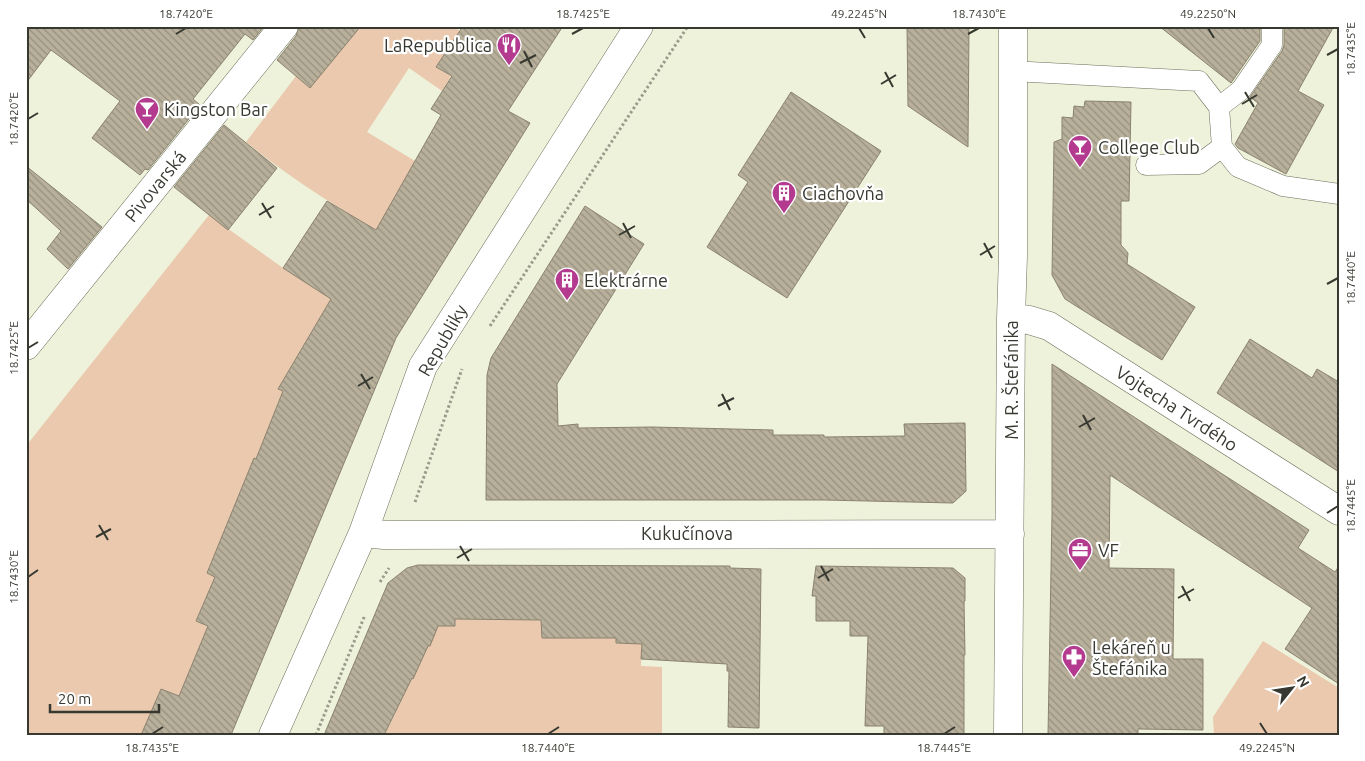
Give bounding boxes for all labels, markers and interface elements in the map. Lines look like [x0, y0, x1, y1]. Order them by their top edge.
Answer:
text: 18.7420°E [159, 7, 213, 20]
text: 18.7425°E [556, 7, 610, 20]
text: 49.2245°N [831, 7, 887, 20]
text: 18.7430°E [952, 7, 1006, 20]
text: 49.2250°N [1180, 7, 1236, 20]
text: 18.7435°E [1344, 22, 1357, 76]
restaurant icon: LaRepubblica [496, 32, 522, 66]
place label: LaRepubblica [384, 35, 492, 55]
text: 18.7420°E [7, 92, 20, 146]
bar icon: Kingston Bar [134, 96, 160, 130]
place label: Kingston Bar [164, 99, 268, 119]
bar icon: College Club [1067, 134, 1093, 168]
place label: College Club [1098, 137, 1200, 157]
street label: Pivovarská [120, 147, 190, 225]
building icon: Ciachovňa [771, 180, 797, 214]
place label: Ciachovňa [802, 183, 884, 203]
text: 18.7440°E [1344, 251, 1357, 305]
building icon: Elektrárne [554, 267, 580, 301]
place label: Elektrárne [584, 270, 668, 290]
street label: Republiky [414, 300, 471, 379]
street label: M. R. Štefánika [1000, 320, 1021, 440]
text: 18.7425°E [7, 321, 20, 375]
street label: Vojtecha Tvrdého [1112, 361, 1242, 455]
text: 18.7445°E [1344, 479, 1357, 533]
street label: Kukučínova [641, 523, 733, 543]
office icon: VF [1067, 537, 1093, 571]
place label: VF [1098, 540, 1119, 560]
text: 18.7430°E [7, 550, 20, 604]
place label: Lekáreň u Štefánika [1092, 637, 1171, 678]
pharmacy icon: Lekáreň u Štefánika [1061, 644, 1087, 678]
north arrow [1268, 664, 1318, 714]
text: N [1294, 673, 1313, 690]
scale bar [50, 681, 159, 713]
text: 20 m [58, 690, 91, 707]
text: 18.7435°E [125, 741, 179, 754]
text: 18.7440°E [521, 741, 575, 754]
text: 18.7445°E [917, 741, 971, 754]
text: 49.2245°N [1239, 741, 1295, 754]

